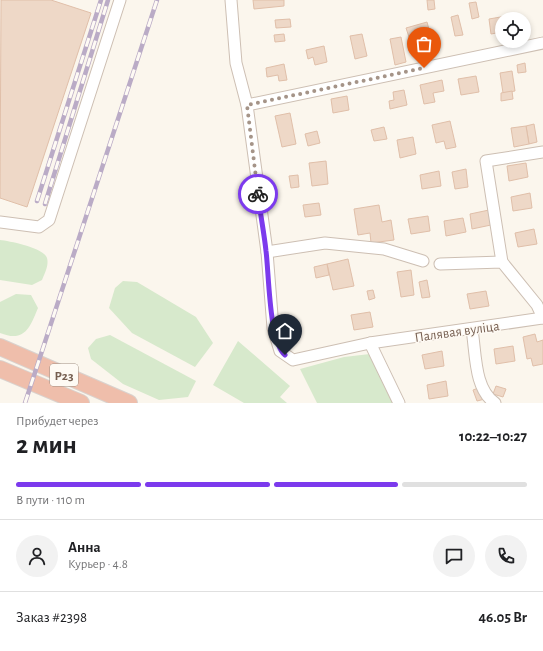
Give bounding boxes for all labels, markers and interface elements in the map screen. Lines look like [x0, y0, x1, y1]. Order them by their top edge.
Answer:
map controls [495, 12, 531, 48]
button: locate [495, 12, 531, 48]
pin [407, 27, 441, 68]
icon: bag [413, 33, 435, 55]
courier [238, 174, 278, 214]
icon: bike [247, 183, 269, 205]
pin [268, 314, 302, 355]
street label: Палявая вуліца [414, 319, 501, 345]
icon: home [274, 320, 296, 342]
road number: Р23 [50, 364, 78, 386]
text: Прибудет через [16, 415, 98, 428]
text: 10:22–10:27 [459, 429, 527, 444]
text: 2 мин [16, 432, 77, 458]
text: В пути · 110 m [16, 494, 85, 507]
button: person [16, 535, 58, 577]
button: chat [433, 535, 475, 577]
button: phone [485, 535, 527, 577]
text: Анна [68, 540, 101, 555]
text: Курьер · 4.8 [68, 558, 128, 571]
text: Заказ #2398 [16, 610, 87, 625]
text: 46.05 Br [478, 610, 527, 625]

